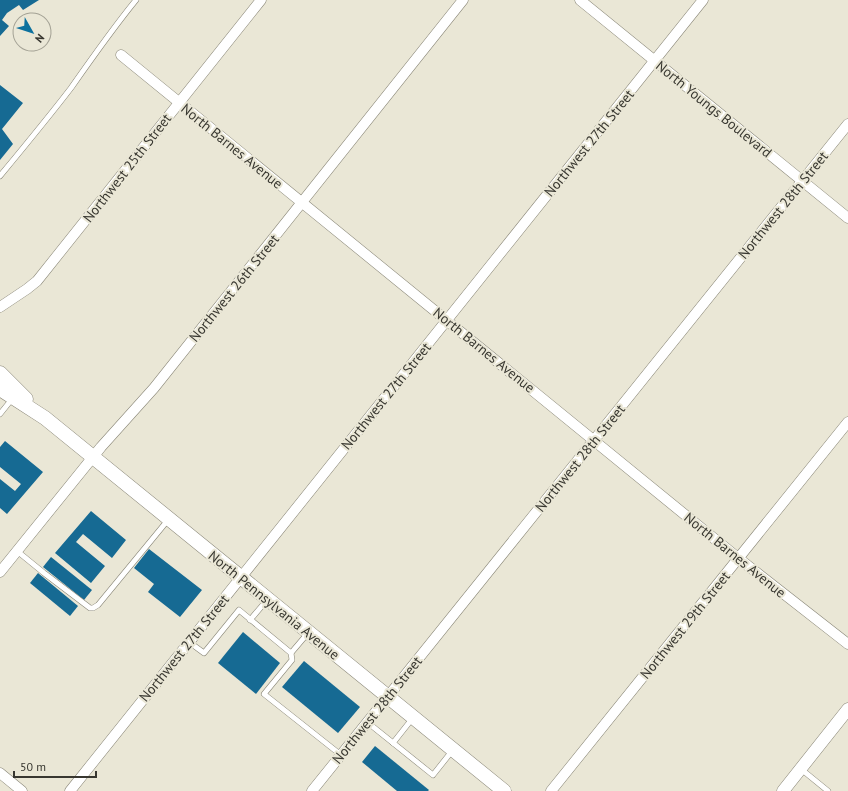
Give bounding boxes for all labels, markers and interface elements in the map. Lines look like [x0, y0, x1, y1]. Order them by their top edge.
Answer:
north arrow [12, 12, 52, 52]
text: N [32, 31, 47, 46]
street label: North Youngs Boulevard [652, 57, 776, 161]
street label: Northwest 27th Street [540, 85, 638, 200]
street label: North Barnes Avenue [177, 99, 287, 193]
street label: Northwest 25th Street [79, 110, 175, 226]
street label: Northwest 28th Street [734, 147, 832, 262]
street label: Northwest 26th Street [185, 230, 283, 345]
street label: North Barnes Avenue [429, 303, 539, 397]
street label: Northwest 27th Street [337, 338, 435, 453]
street label: Northwest 28th Street [531, 400, 629, 515]
street label: North Barnes Avenue [680, 508, 790, 602]
street label: North Pennsylvania Avenue [205, 547, 343, 663]
street label: Northwest 29th Street [636, 567, 734, 682]
street label: Northwest 27th Street [135, 590, 233, 705]
street label: Northwest 28th Street [328, 652, 426, 767]
scale bar [14, 753, 96, 779]
text: 50 m [20, 759, 46, 774]

